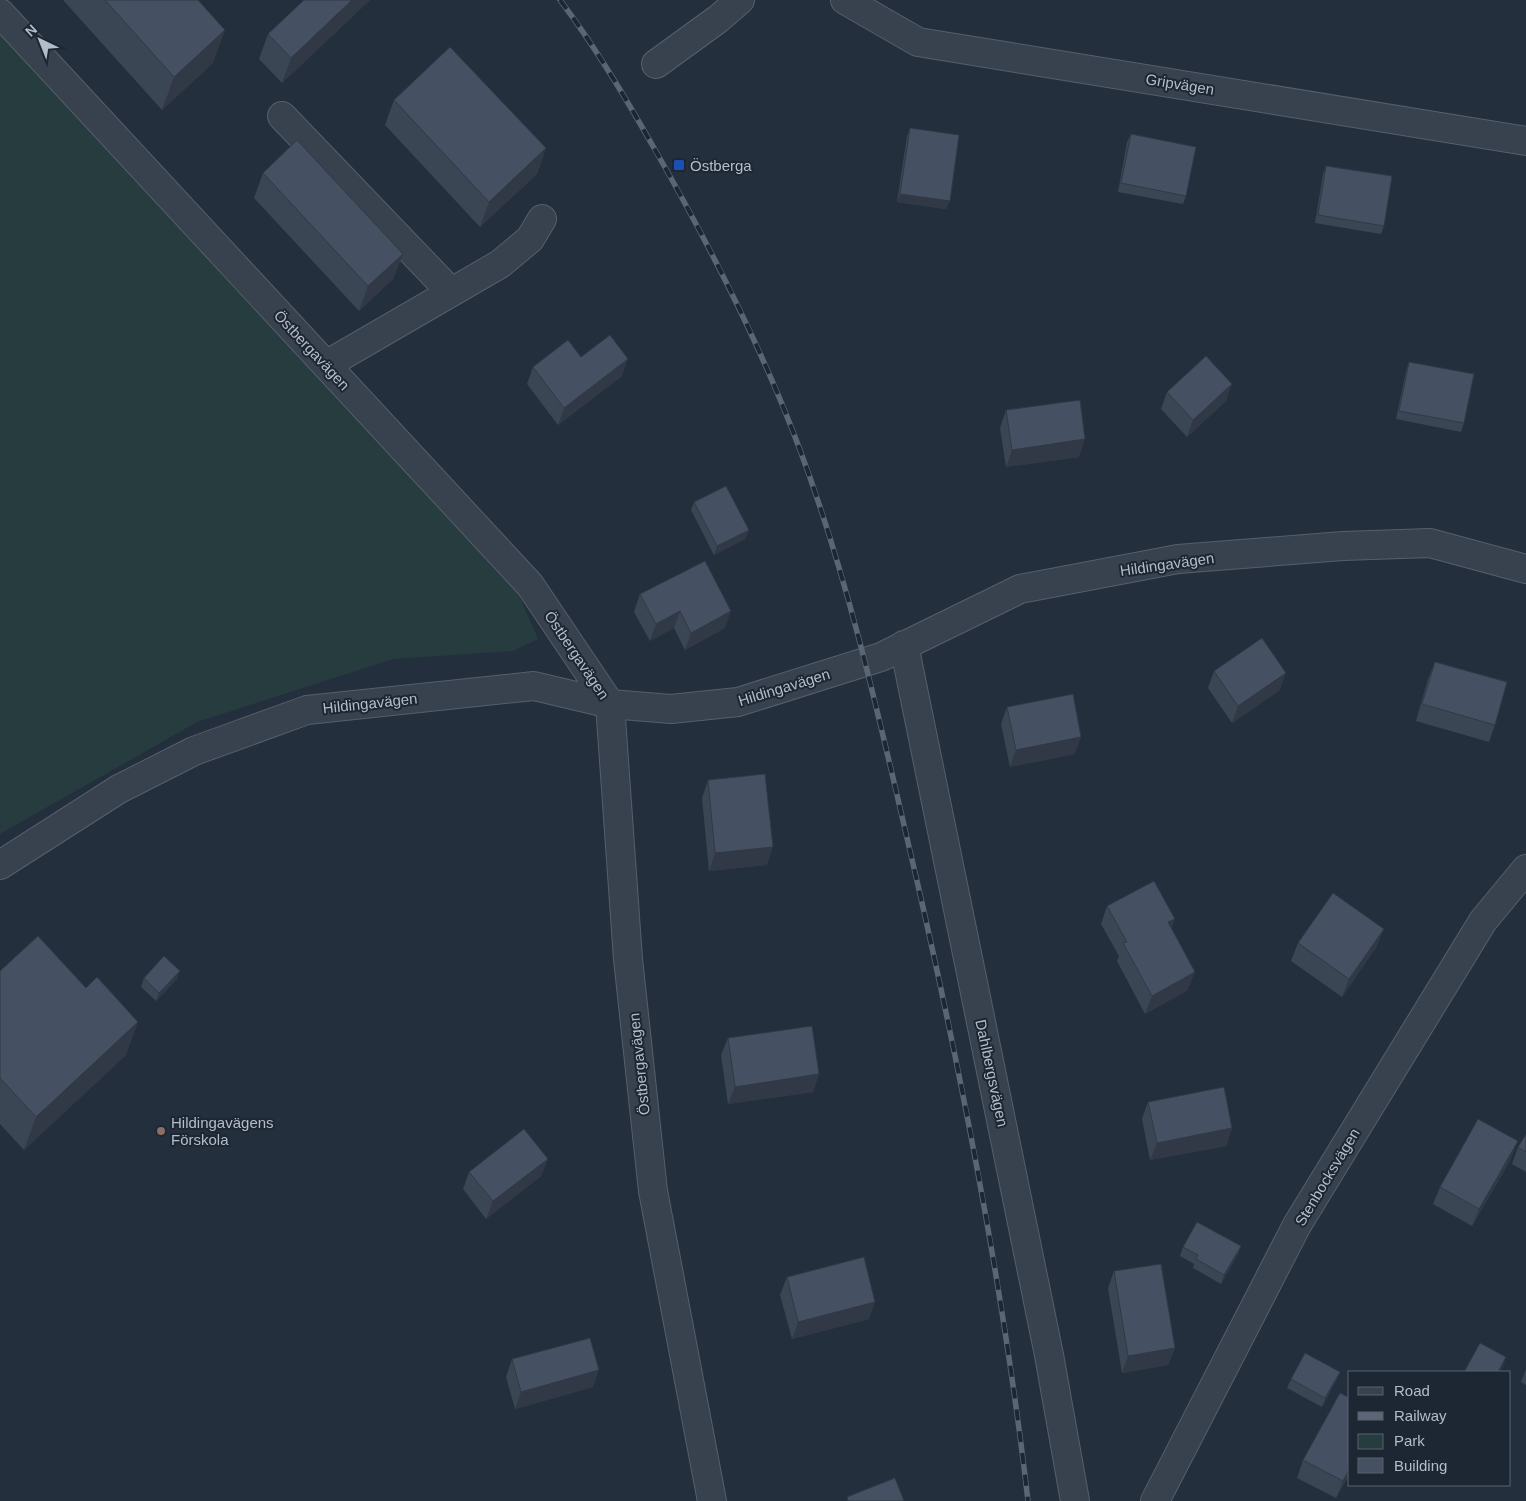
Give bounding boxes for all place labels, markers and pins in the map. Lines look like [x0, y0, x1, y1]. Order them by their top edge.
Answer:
place label: Östberga [690, 157, 752, 174]
marker: Östberga [672, 158, 686, 172]
place label: Hildingavägens Förskola [171, 1114, 274, 1148]
marker: Hildingavägens Förskola [155, 1125, 167, 1137]

